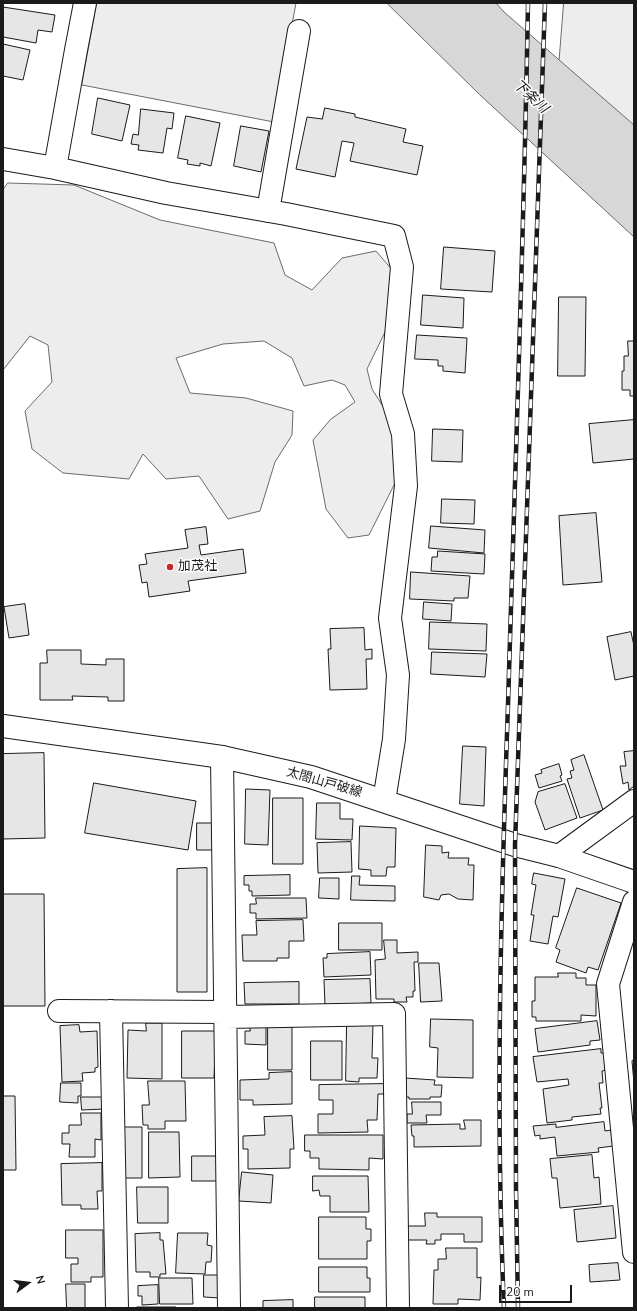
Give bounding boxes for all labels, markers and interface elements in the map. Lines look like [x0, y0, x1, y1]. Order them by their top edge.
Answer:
water label: 下条川 [509, 77, 551, 117]
place label: 加茂社 [178, 559, 217, 575]
marker: 加茂社 [165, 562, 175, 572]
street label: 太閤山戸破線 [284, 765, 364, 801]
north arrow [8, 1263, 48, 1303]
text: N [32, 1274, 48, 1286]
scale bar [501, 1277, 574, 1303]
text: 20 m [506, 1284, 534, 1300]

